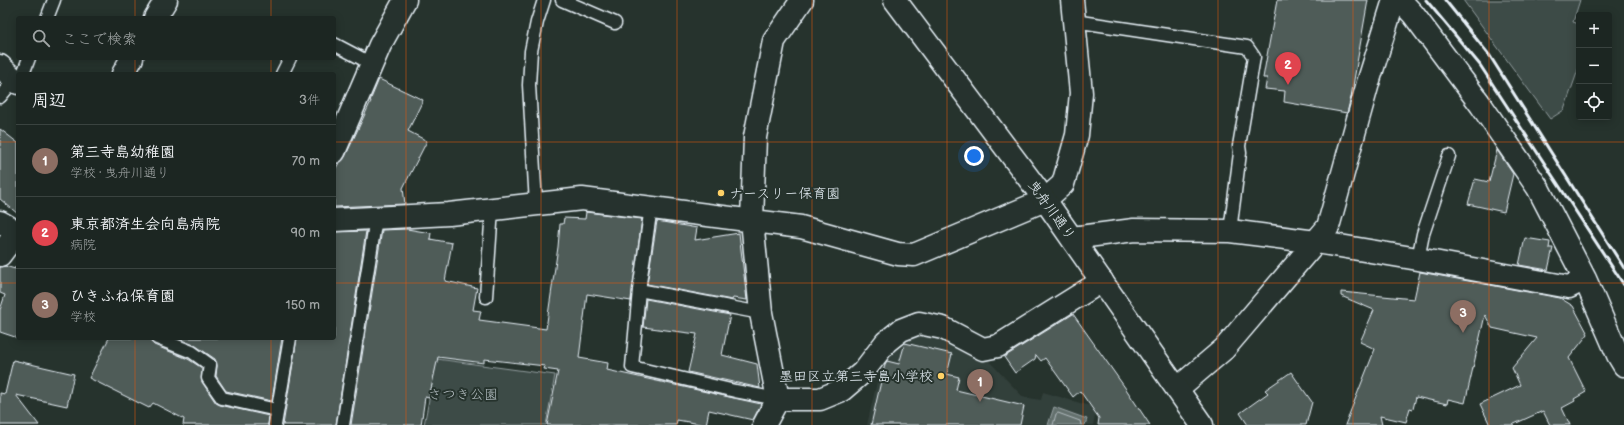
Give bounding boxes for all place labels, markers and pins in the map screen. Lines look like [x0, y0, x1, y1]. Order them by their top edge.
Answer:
pin: 2 [1275, 52, 1301, 85]
place label: ナースリー保育園 [729, 185, 840, 202]
marker: ナースリー保育園 [716, 188, 726, 198]
pin: 3 [1450, 300, 1476, 333]
place label: 墨田区立第三寺島小学校 [779, 368, 933, 385]
pin: 1 [967, 369, 993, 402]
marker: 墨田区立第三寺島小学校 [936, 371, 946, 381]

